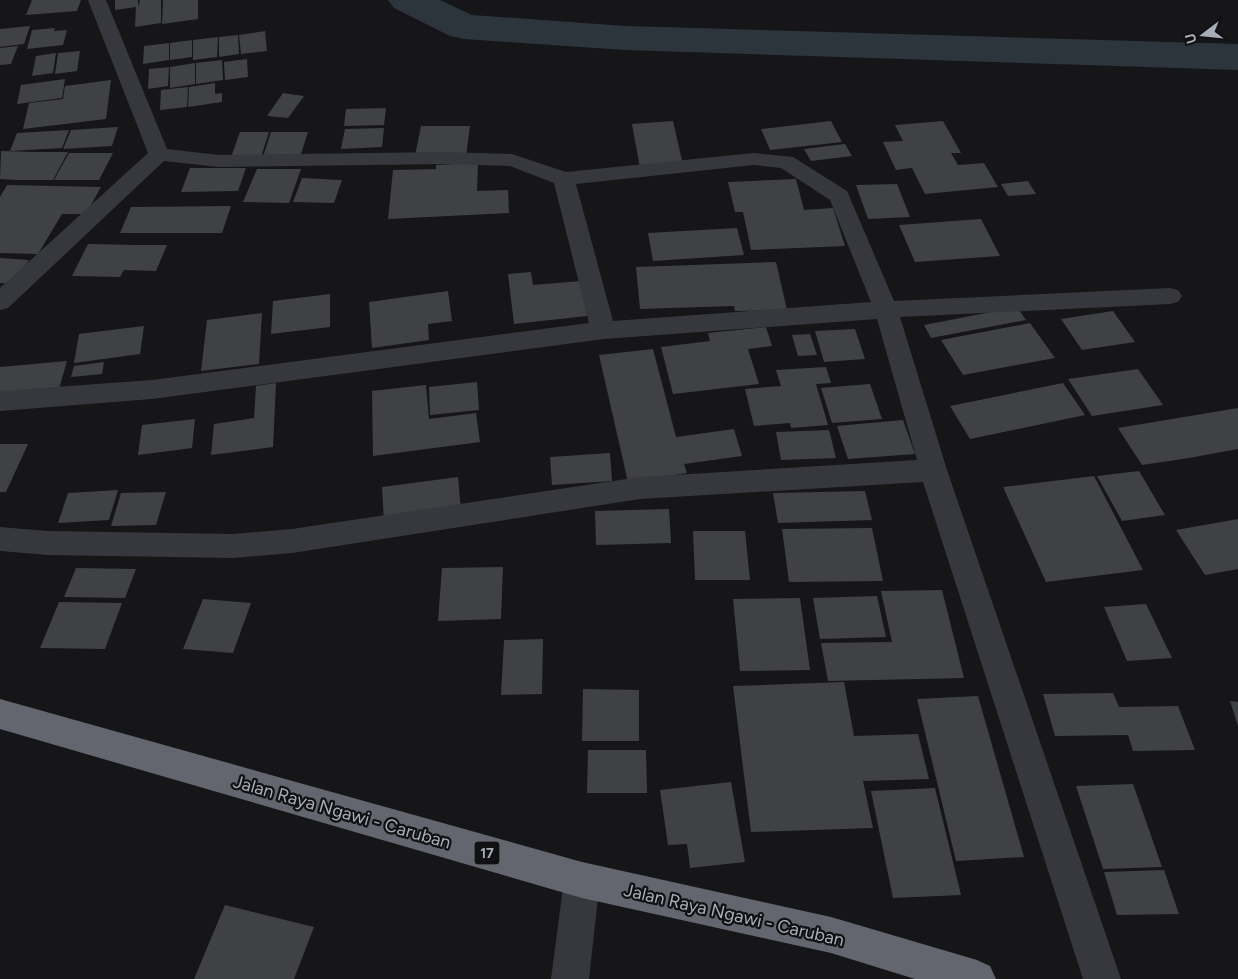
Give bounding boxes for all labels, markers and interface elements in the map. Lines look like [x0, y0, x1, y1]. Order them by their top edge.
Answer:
north arrow [1178, 10, 1228, 60]
text: U [1181, 31, 1201, 46]
street label: Jalan Raya Ngawi - Caruban [231, 770, 453, 854]
road number: 17 [474, 841, 500, 864]
street label: Jalan Raya Ngawi - Caruban [622, 879, 846, 951]

